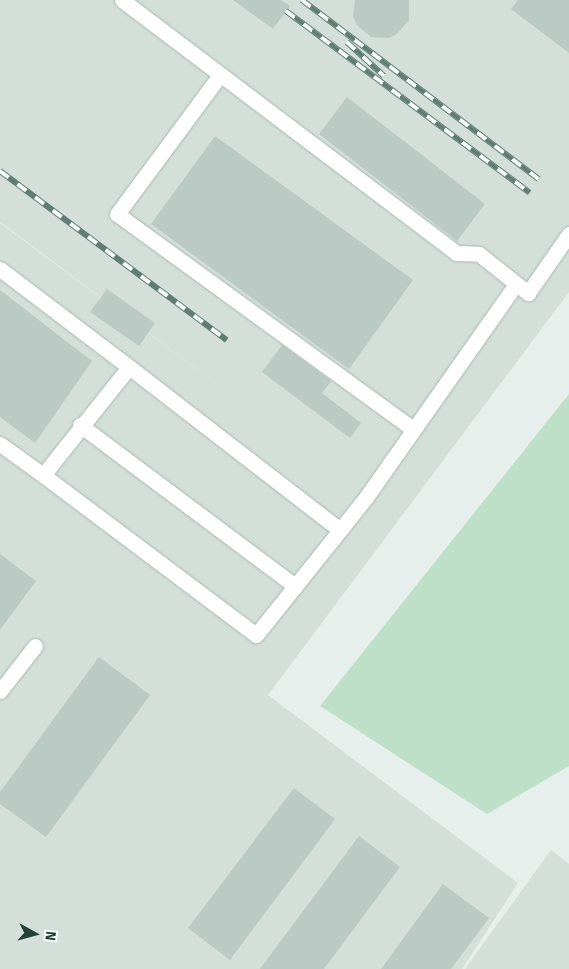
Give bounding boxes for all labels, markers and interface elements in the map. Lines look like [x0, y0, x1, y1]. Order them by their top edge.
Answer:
north arrow [10, 909, 60, 959]
text: N [41, 930, 59, 942]

